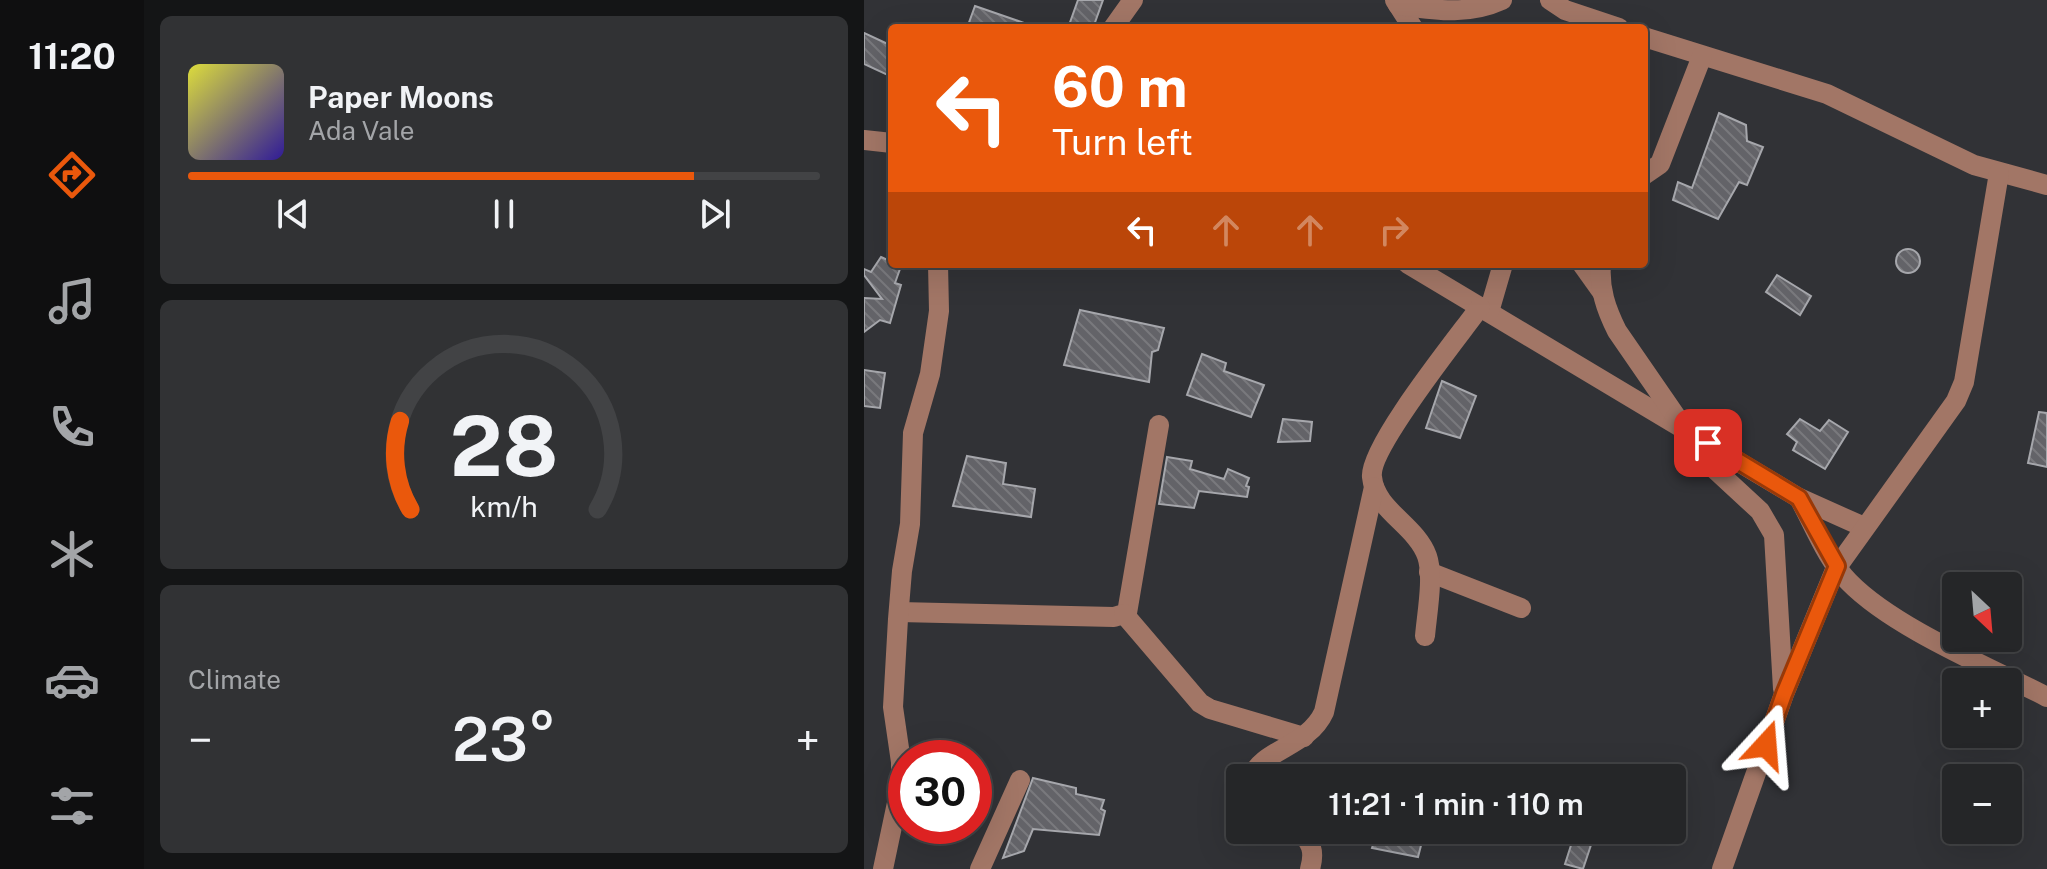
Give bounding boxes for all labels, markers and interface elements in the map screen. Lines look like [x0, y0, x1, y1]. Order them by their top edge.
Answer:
text: 11:20 [28, 35, 116, 77]
text: 60 m [1052, 54, 1188, 120]
icon: left [920, 56, 1024, 160]
text: Paper Moons [308, 79, 494, 115]
text: Ada Vale [308, 115, 414, 146]
text: Turn left [1052, 121, 1193, 163]
icon: directions [44, 147, 100, 203]
icon: previous [271, 192, 315, 236]
icon: pause [482, 192, 526, 236]
icon: next [693, 192, 737, 236]
icon: left [1120, 208, 1164, 252]
icon: ahead [1204, 208, 1248, 252]
icon: ahead [1288, 208, 1332, 252]
icon: right [1372, 208, 1416, 252]
icon: music [44, 273, 100, 329]
text: 28 [450, 397, 558, 495]
icon: phone [44, 399, 100, 455]
pin [1674, 409, 1742, 477]
icon: arrive [1686, 421, 1730, 465]
text: km/h [470, 491, 538, 524]
icon: climate [44, 526, 100, 582]
north arrow [1942, 572, 2022, 652]
map controls [1942, 572, 2022, 844]
icon: car [44, 652, 100, 708]
text: Climate [188, 664, 281, 695]
button: + [1942, 668, 2022, 748]
position arrow [1724, 703, 1808, 787]
text: 23° [452, 704, 556, 775]
text: − [188, 714, 212, 766]
text: + [796, 714, 820, 766]
speed limit sign: 30 [888, 740, 992, 844]
button: − [1942, 764, 2022, 844]
icon: filters [44, 778, 100, 834]
text: 11:21 · 1 min · 110 m [1328, 786, 1584, 822]

